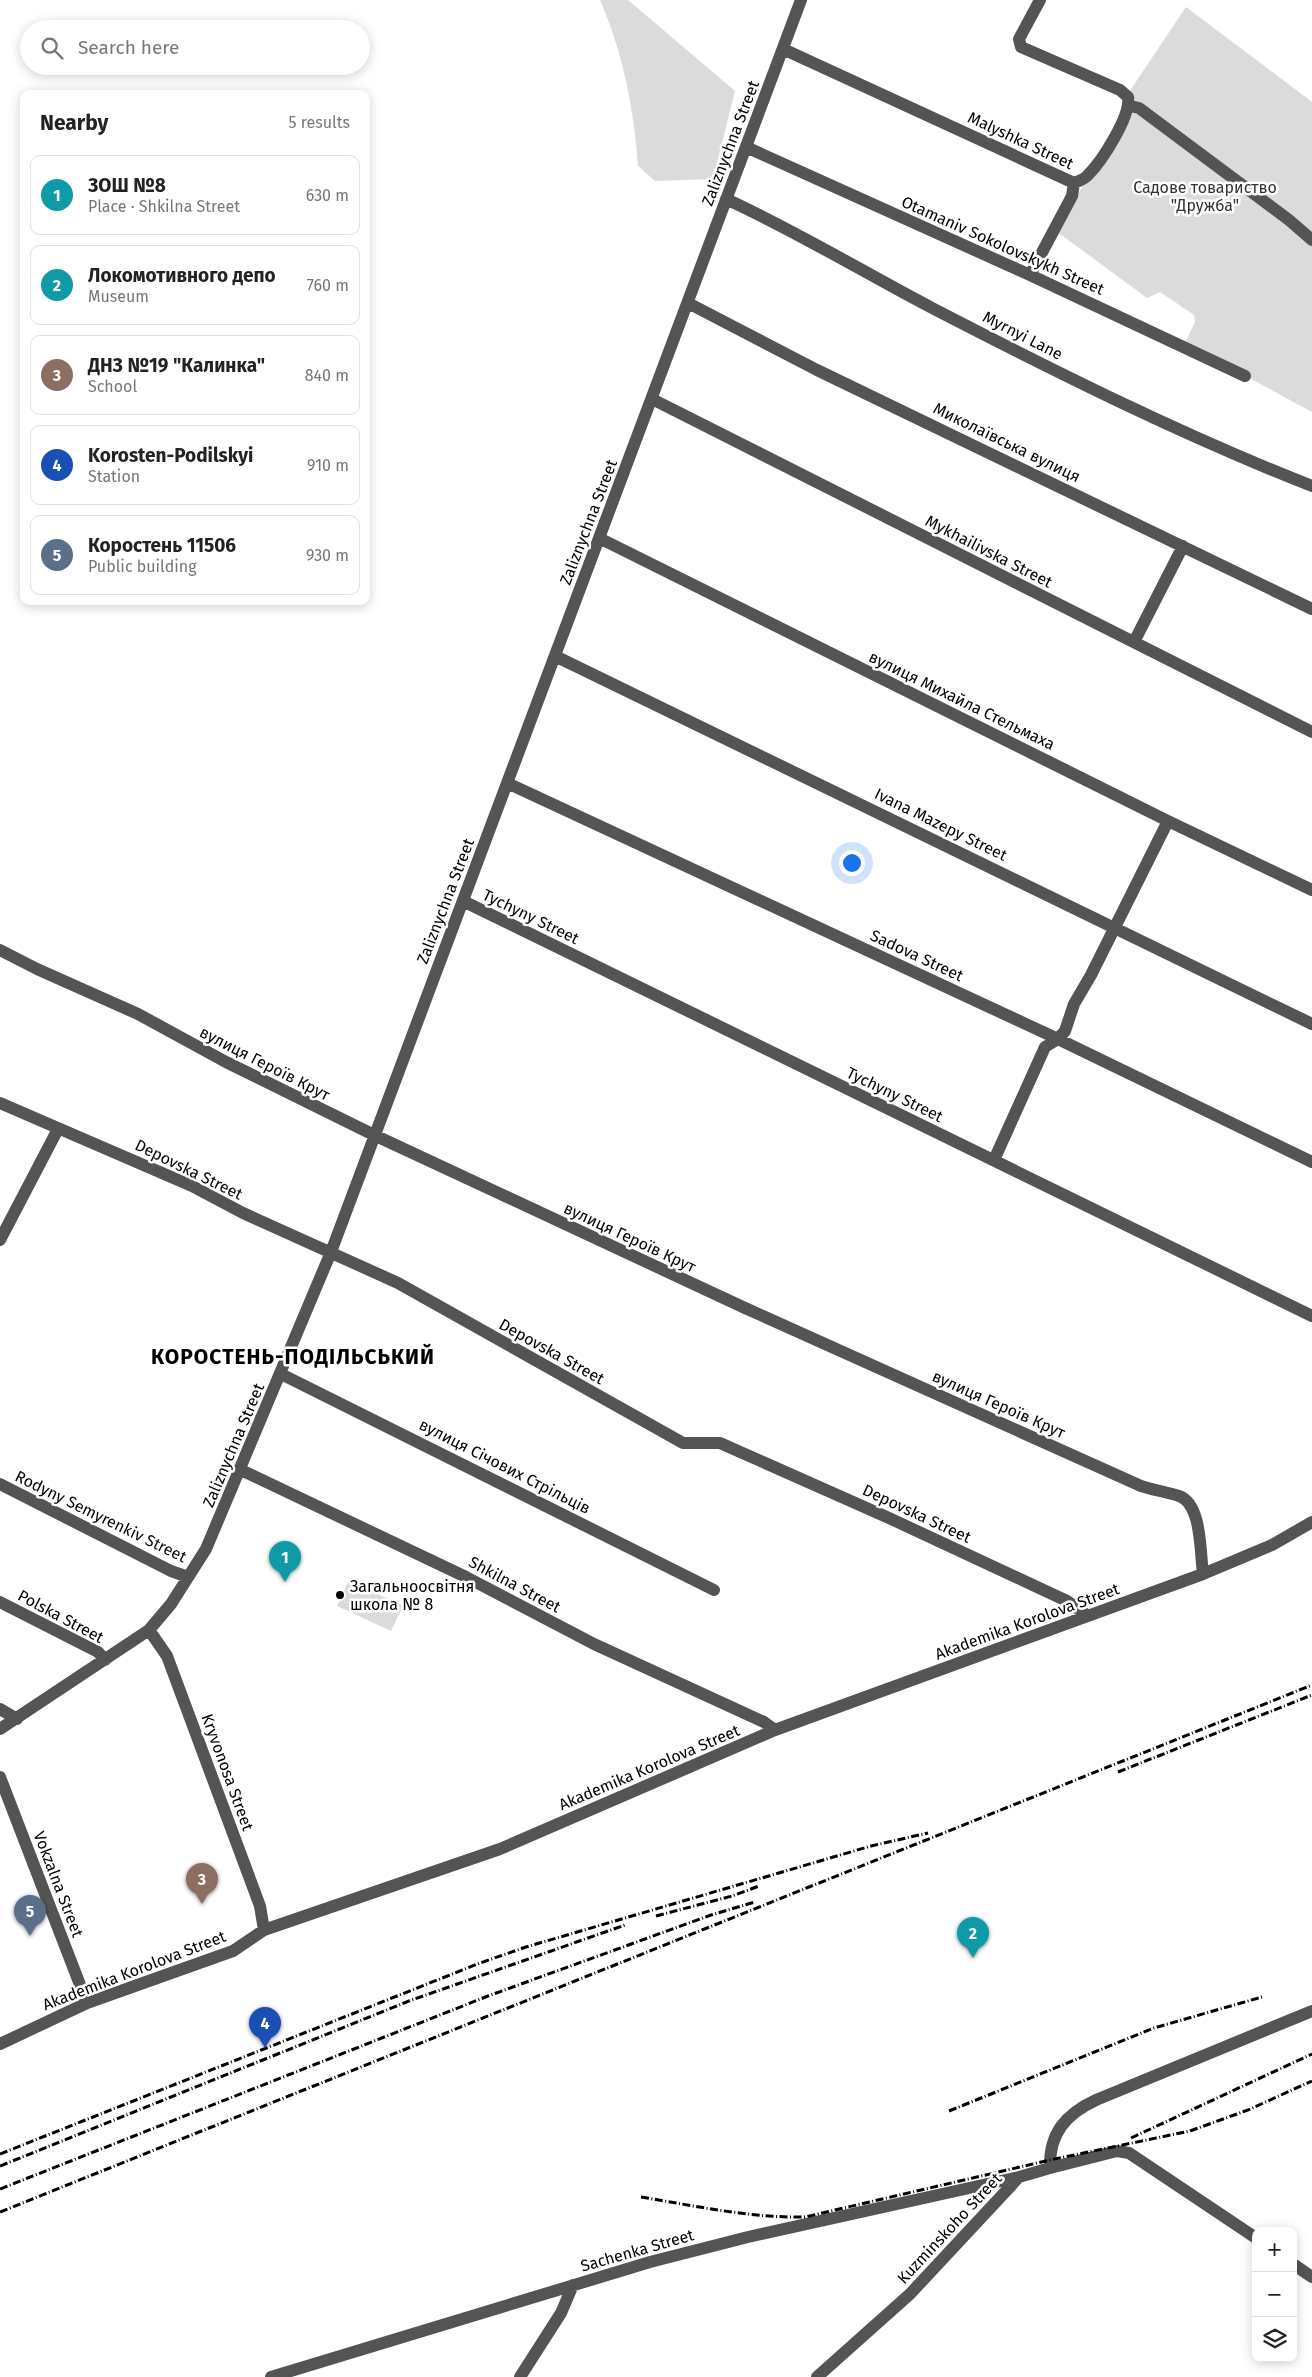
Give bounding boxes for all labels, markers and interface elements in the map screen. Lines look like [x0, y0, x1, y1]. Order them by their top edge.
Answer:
search box [20, 20, 370, 75]
icon: search [38, 34, 66, 62]
text: Search here [78, 36, 179, 59]
street label: Zaliznychna Street [698, 78, 763, 209]
street label: Malyshka Street [965, 108, 1077, 173]
text: Nearby [40, 110, 108, 136]
text: 5 results [289, 113, 350, 132]
text: ЗОШ №8 [88, 174, 166, 197]
park label: Садове товариство "Дружба" [1133, 178, 1277, 215]
text: 1 [53, 186, 61, 205]
text: 630 m [306, 186, 349, 205]
street label: Otamaniv Sokolovskykh Street [899, 192, 1107, 299]
text: Place · Shkilna Street [88, 197, 240, 216]
text: Локомотивного депо [88, 264, 276, 287]
text: 2 [53, 276, 61, 295]
text: 760 m [307, 276, 349, 295]
text: Museum [88, 287, 149, 306]
street label: Myrnyi Lane [980, 307, 1066, 364]
text: ДНЗ №19 "Калинка" [88, 354, 265, 377]
text: 3 [53, 366, 61, 385]
text: 840 m [305, 366, 349, 385]
text: School [88, 377, 137, 396]
street label: Миколаївська вулиця [930, 399, 1083, 486]
text: Korosten-Podilskyi [88, 444, 253, 467]
text: 4 [52, 456, 62, 475]
text: 910 m [307, 456, 349, 475]
street label: Zaliznychna Street [556, 457, 621, 588]
text: Station [88, 467, 140, 486]
street label: Mykhailivska Street [922, 511, 1056, 592]
text: Коростень 11506 [88, 534, 236, 557]
text: 5 [53, 546, 61, 565]
text: 930 m [306, 546, 349, 565]
text: Public building [88, 557, 196, 576]
street label: вулиця Михайла Стельмаха [866, 647, 1058, 754]
street label: Ivana Mazepy Street [871, 784, 1010, 865]
street label: Zaliznychna Street [413, 836, 478, 967]
your location [839, 850, 865, 876]
street label: Tychyny Street [479, 885, 582, 948]
street label: Sadova Street [867, 926, 966, 985]
street label: вулиця Героїв Крут [197, 1022, 334, 1105]
street label: Tychyny Street [843, 1063, 946, 1126]
street label: Depovska Street [132, 1135, 246, 1204]
street label: вулиця Героїв Крут [561, 1199, 700, 1277]
street label: Depovska Street [496, 1315, 608, 1388]
district label: КОРОСТЕНЬ-ПОДІЛЬСЬКИЙ [151, 1343, 435, 1370]
street label: вулиця Героїв Крут [929, 1367, 1069, 1443]
street label: Zaliznychna Street [199, 1380, 268, 1510]
street label: вулиця Січових Стрільців [416, 1415, 594, 1518]
street label: Rodyny Semyrenkiv Street [12, 1467, 190, 1566]
street label: Depovska Street [860, 1480, 974, 1547]
pin: 1 [269, 1541, 301, 1582]
street label: Shkilna Street [466, 1552, 564, 1617]
place label: Загальноосвітня школа № 8 [350, 1577, 474, 1614]
street label: Akademika Korolova Street [932, 1579, 1122, 1664]
street label: Polska Street [15, 1586, 107, 1647]
marker: Загальноосвітня школа № 8 [334, 1589, 346, 1601]
street label: Kryvonosa Street [198, 1711, 258, 1833]
street label: Akademika Korolova Street [556, 1721, 743, 1814]
street label: Vokzalna Street [30, 1829, 88, 1940]
pin: 3 [186, 1863, 218, 1904]
pin: 5 [14, 1895, 46, 1936]
pin: 2 [957, 1917, 989, 1958]
street label: Akademika Korolova Street [40, 1927, 229, 2014]
pin: 4 [249, 2007, 281, 2048]
street label: Kuzminskoho Street [893, 2169, 1006, 2288]
street label: Sachenka Street [578, 2225, 696, 2276]
map controls [1252, 2227, 1297, 2362]
button: + [1252, 2227, 1297, 2272]
button: − [1252, 2272, 1297, 2317]
button: layers [1252, 2317, 1297, 2362]

